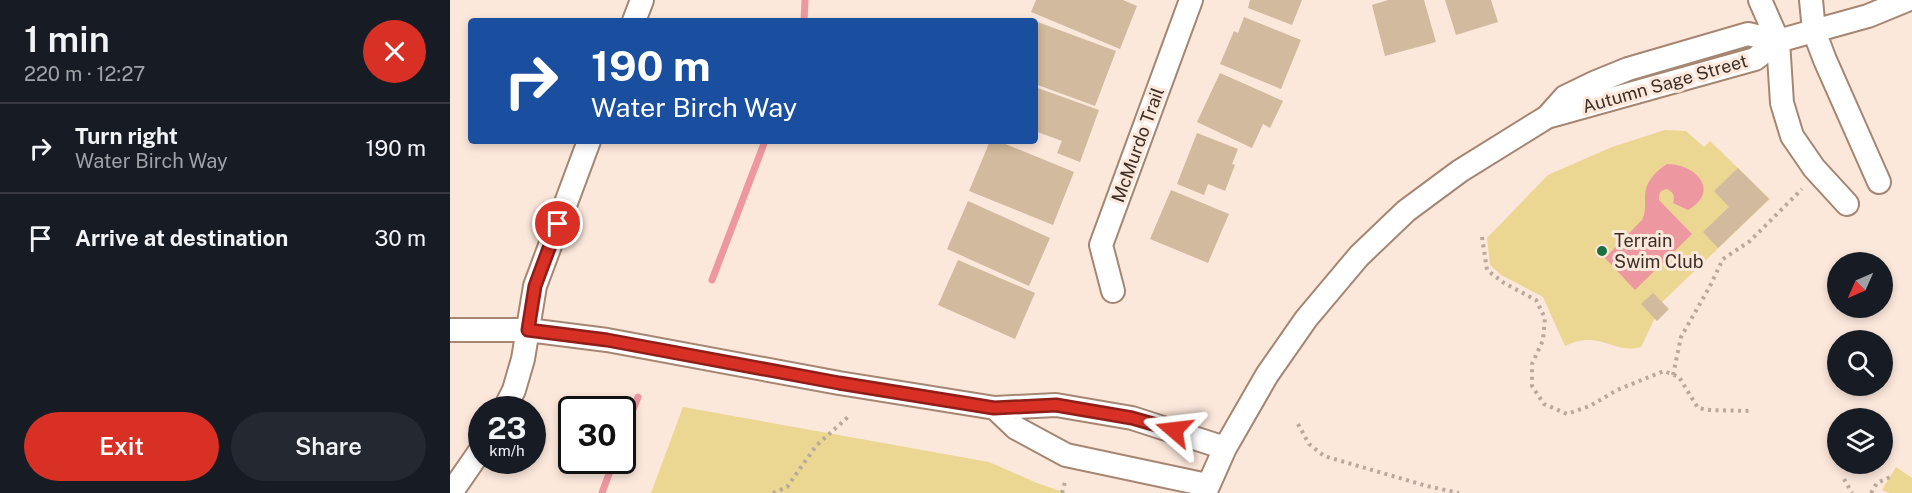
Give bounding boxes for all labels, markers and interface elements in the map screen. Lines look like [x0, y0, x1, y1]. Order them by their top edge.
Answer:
text: 1 min [24, 18, 110, 60]
button: close [363, 20, 426, 83]
text: 190 m [591, 41, 711, 90]
icon: right [492, 42, 570, 120]
street label: Autumn Sage Street [1580, 50, 1750, 117]
text: 220 m · 12:27 [24, 62, 145, 86]
street label: McMurdo Trail [1107, 84, 1168, 205]
text: Water Birch Way [591, 91, 797, 123]
text: Turn right [75, 123, 178, 149]
icon: right [24, 132, 57, 165]
text: 190 m [366, 135, 426, 161]
text: Water Birch Way [75, 149, 228, 173]
pin [532, 198, 583, 249]
icon: arrive [541, 207, 574, 240]
icon: arrive [24, 222, 57, 255]
text: Arrive at destination [75, 225, 288, 251]
text: 30 m [374, 225, 426, 251]
place label: Terrain Swim Club [1614, 230, 1704, 272]
marker: Terrain Swim Club [1595, 244, 1609, 258]
north arrow [1827, 252, 1893, 318]
map controls [1827, 252, 1893, 474]
button: search [1827, 330, 1893, 396]
speed limit sign: 30 [558, 396, 636, 474]
position arrow [1142, 398, 1206, 462]
button: layers [1827, 408, 1893, 474]
text: 23 [487, 410, 527, 446]
button: Exit [24, 412, 219, 481]
button: Share [231, 412, 426, 481]
text: km/h [489, 442, 525, 459]

